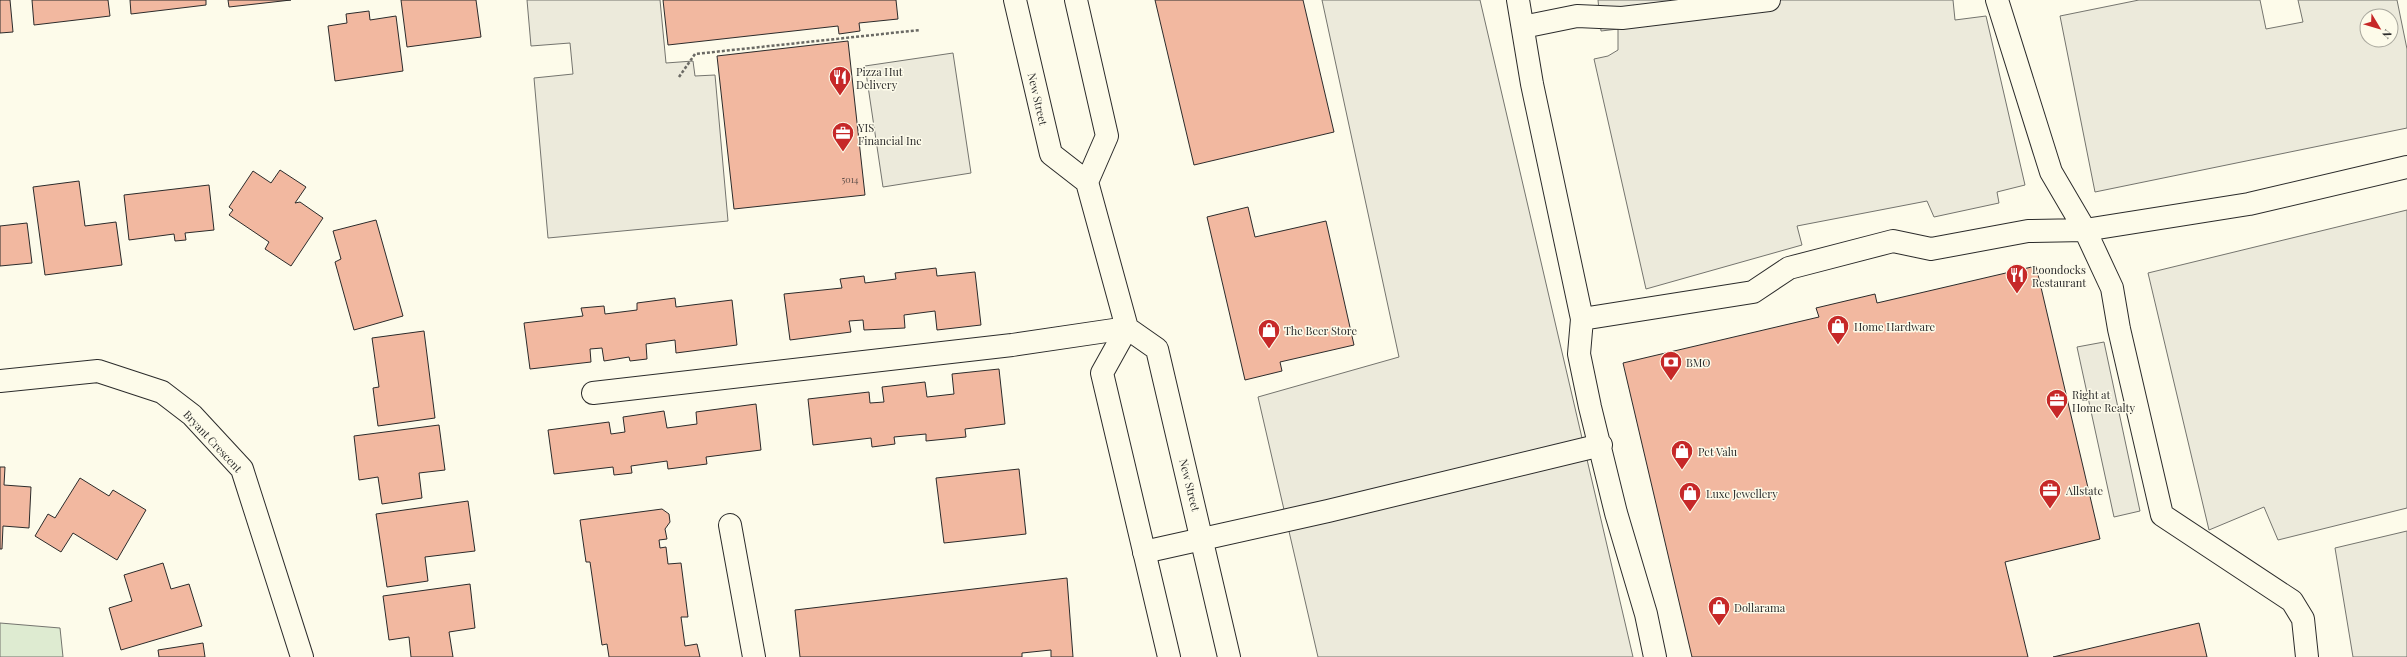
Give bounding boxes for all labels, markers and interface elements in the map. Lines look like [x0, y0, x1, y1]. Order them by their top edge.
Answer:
north arrow [2359, 8, 2399, 48]
text: N [2379, 27, 2396, 42]
restaurant icon: Pizza Hut Delivery [827, 64, 853, 97]
place label: Pizza Hut Delivery [856, 64, 903, 92]
street label: New Street [1025, 71, 1051, 127]
office icon: YIS Financial Inc [830, 120, 856, 153]
place label: YIS Financial Inc [857, 120, 922, 148]
house number: 5014 [842, 173, 859, 185]
restaurant icon: Loondocks Restaurant [2004, 262, 2030, 295]
place label: Loondocks Restaurant [2032, 262, 2086, 290]
shop icon: Home Hardware [1825, 313, 1851, 346]
shop icon: The Beer Store [1256, 317, 1282, 350]
place label: Home Hardware [1854, 319, 1936, 334]
place label: The Beer Store [1284, 323, 1357, 338]
bank icon: BMO [1658, 349, 1684, 382]
place label: BMO [1686, 355, 1710, 370]
office icon: Right at Home Realty [2044, 387, 2070, 420]
place label: Right at Home Realty [2072, 387, 2135, 415]
street label: Bryant Crescent [180, 407, 246, 475]
shop icon: Pet Valu [1669, 438, 1695, 471]
place label: Pet Valu [1698, 444, 1738, 459]
street label: New Street [1176, 457, 1204, 513]
office icon: Allstate [2037, 477, 2063, 510]
shop icon: Luxe Jewellery [1677, 480, 1703, 513]
place label: Allstate [2065, 483, 2103, 498]
place label: Luxe Jewellery [1706, 486, 1778, 501]
shop icon: Dollarama [1706, 594, 1732, 627]
place label: Dollarama [1734, 600, 1786, 615]

